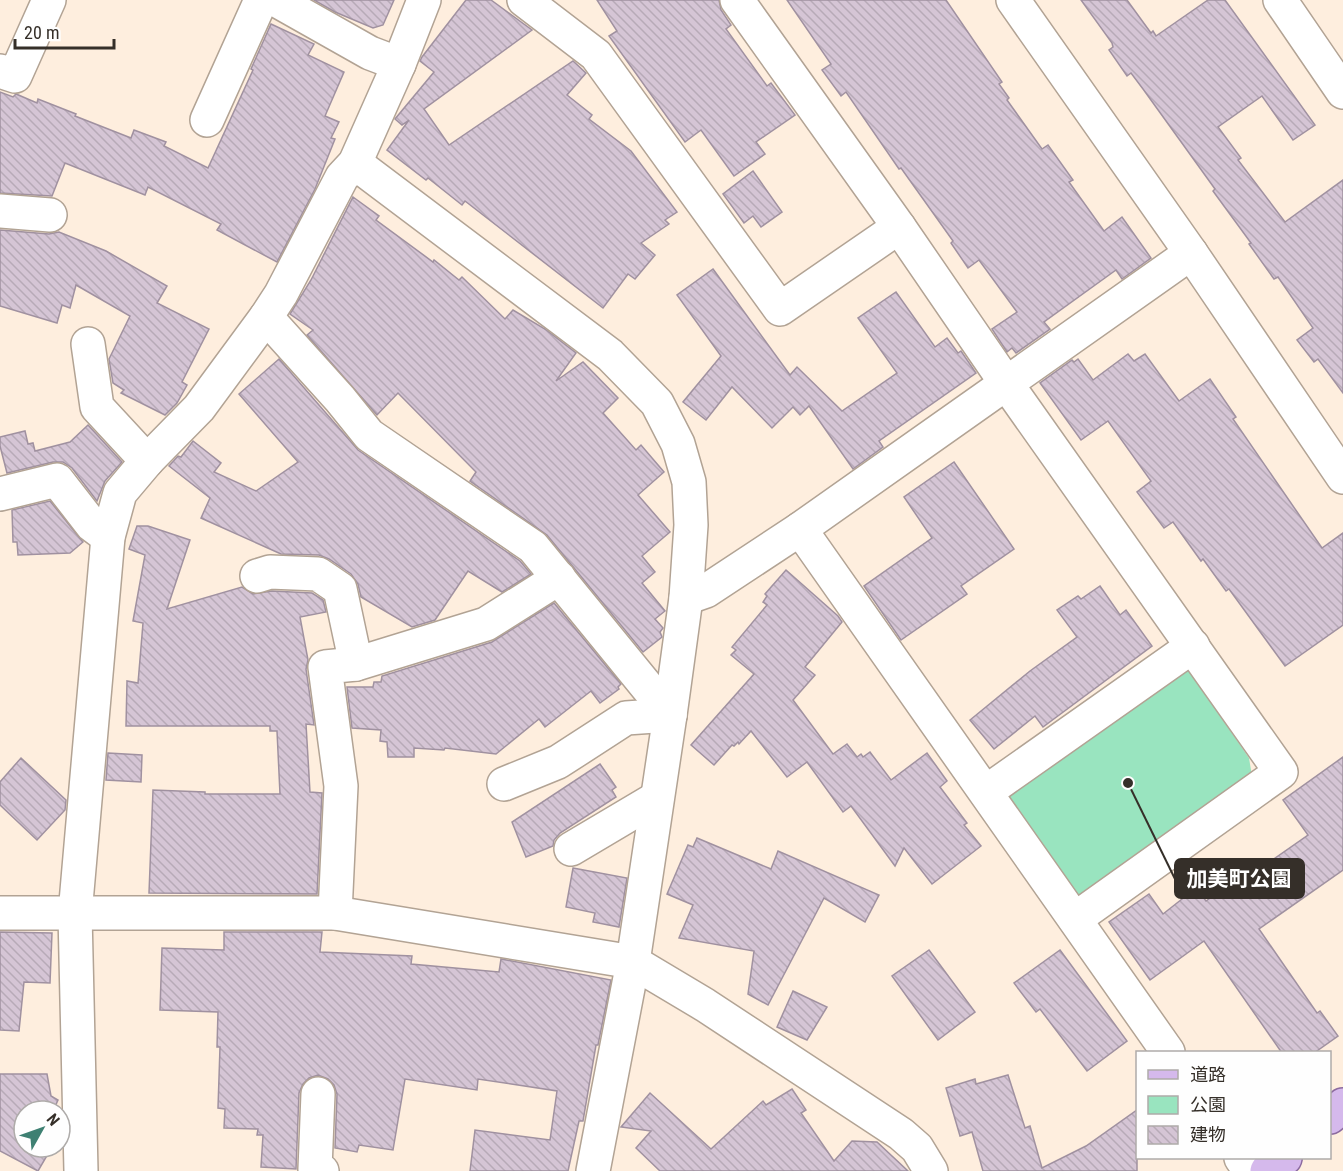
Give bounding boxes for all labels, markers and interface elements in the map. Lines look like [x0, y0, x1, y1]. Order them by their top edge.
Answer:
scale bar [15, 12, 114, 50]
text: 20 m [24, 22, 59, 43]
callout: 加美町公園 [1175, 859, 1304, 898]
text: 加美町公園 [1187, 867, 1292, 891]
legend [1136, 1051, 1331, 1159]
text: 道路 [1190, 1064, 1226, 1085]
text: 公園 [1190, 1094, 1226, 1115]
north arrow [12, 1099, 72, 1159]
text: N [43, 1110, 64, 1130]
text: 建物 [1190, 1124, 1226, 1145]

